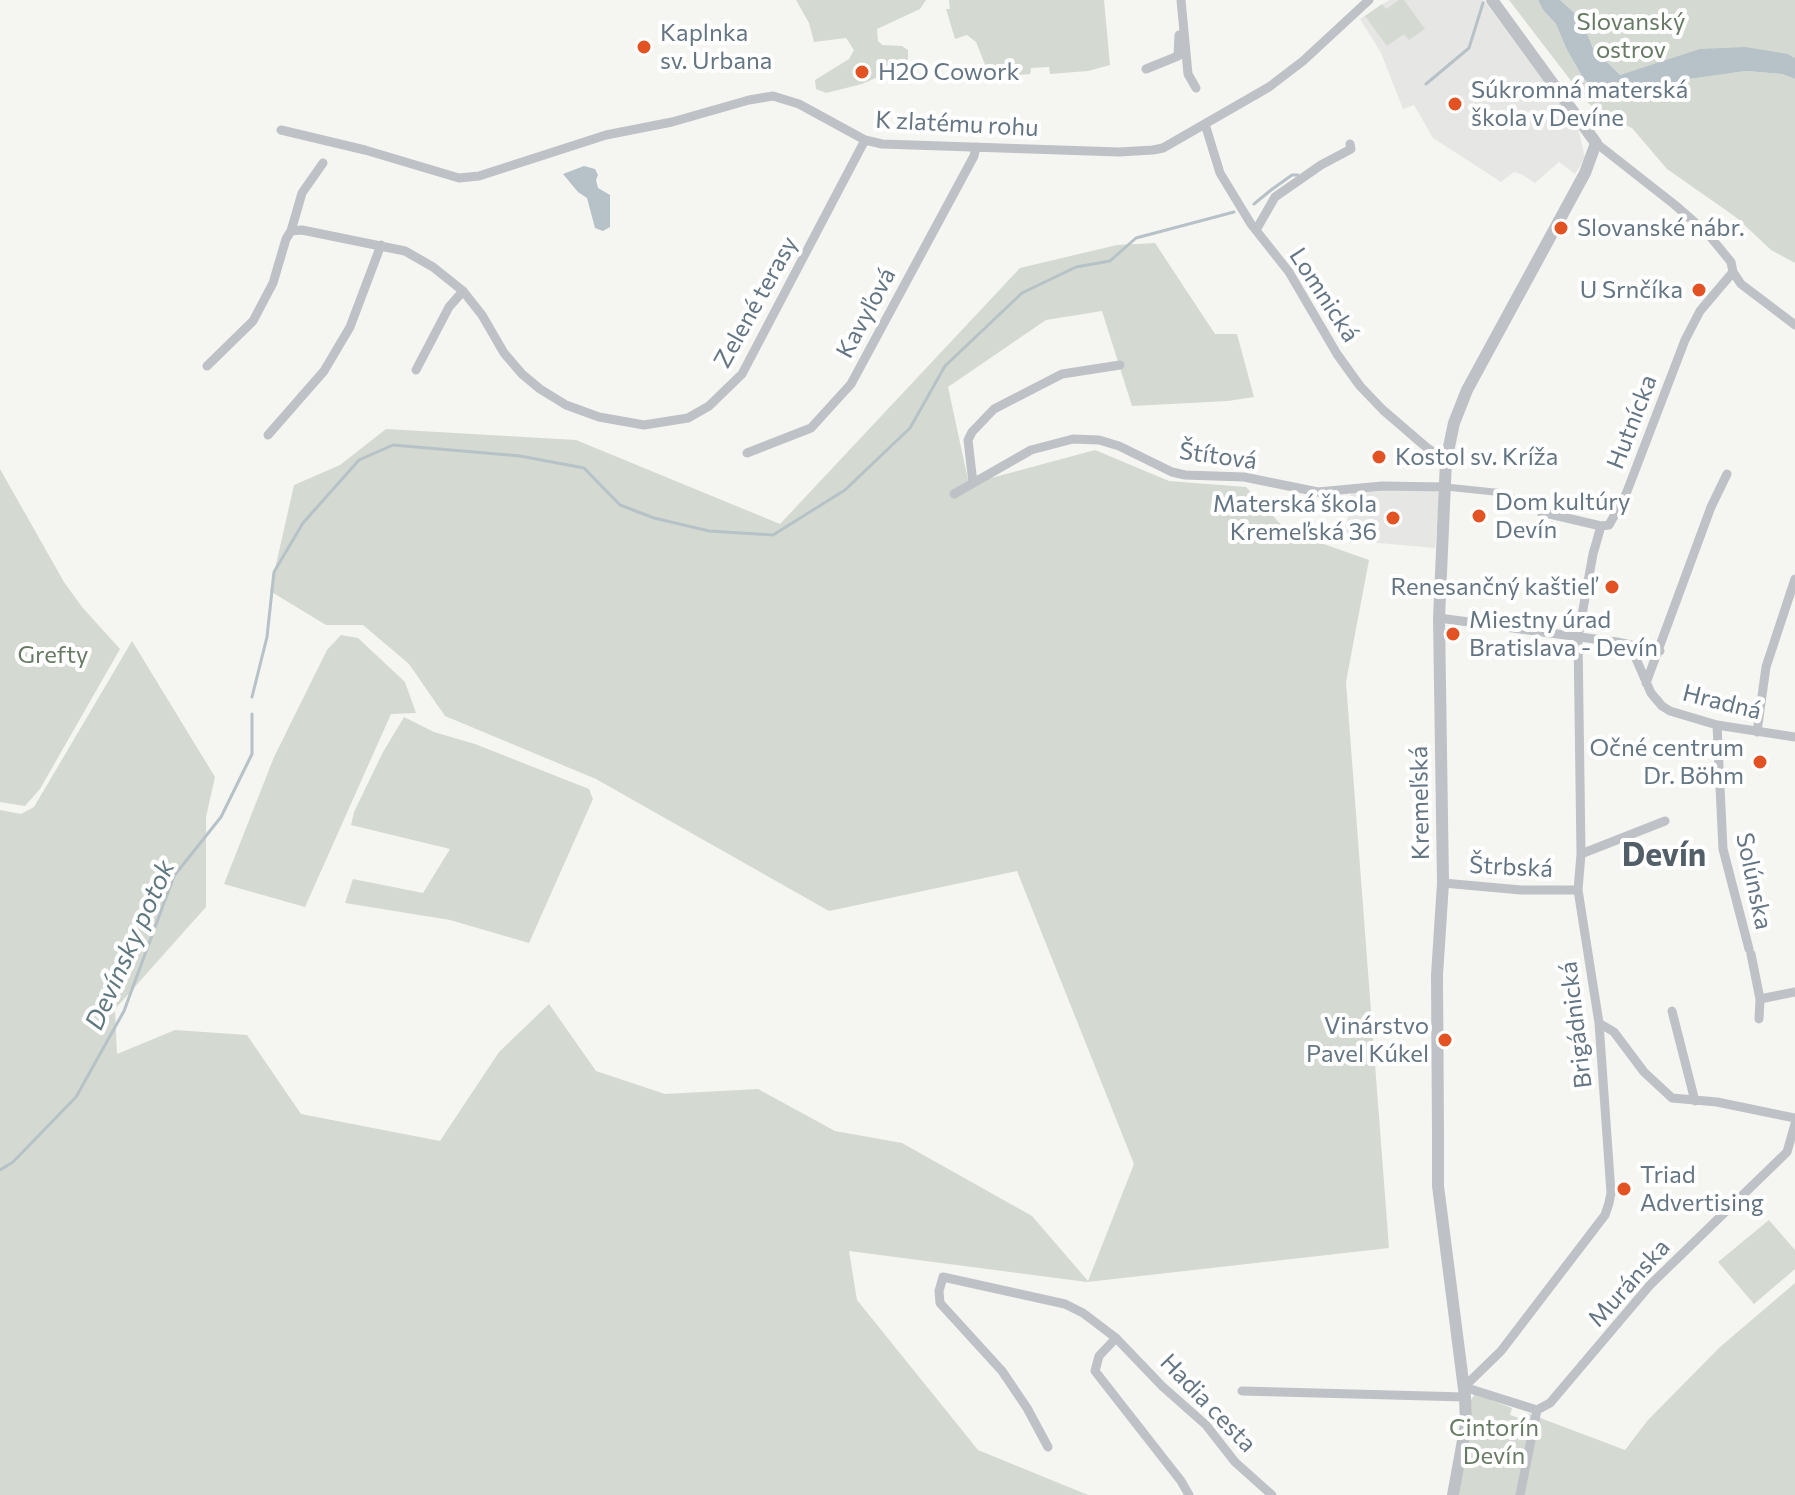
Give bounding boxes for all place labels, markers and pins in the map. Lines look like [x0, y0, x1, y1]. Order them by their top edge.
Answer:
place label: Kaplnka sv. Urbana [660, 19, 772, 75]
marker: Kaplnka sv. Urbana [635, 38, 653, 56]
place label: H2O Cowork [878, 58, 1020, 86]
marker: H2O Cowork [853, 63, 871, 81]
place label: Súkromná materská škola v Devíne [1471, 76, 1688, 132]
marker: Súkromná materská škola v Devíne [1446, 95, 1464, 113]
place label: Slovanské nábr. [1577, 214, 1745, 242]
marker: Slovanské nábr. [1552, 219, 1570, 237]
place label: U Srnčíka [1580, 276, 1683, 304]
marker: U Srnčíka [1690, 281, 1708, 299]
place label: Kostol sv. Kríža [1395, 443, 1558, 471]
marker: Kostol sv. Kríža [1370, 448, 1388, 466]
place label: Dom kultúry Devín [1495, 488, 1630, 544]
place label: Materská škola Kremeľská 36 [1213, 490, 1377, 546]
marker: Dom kultúry Devín [1470, 507, 1488, 525]
marker: Materská škola Kremeľská 36 [1384, 509, 1402, 527]
place label: Renesančný kaštieľ [1391, 573, 1596, 601]
marker: Renesančný kaštieľ [1603, 578, 1621, 596]
place label: Miestny úrad Bratislava - Devín [1469, 606, 1658, 662]
marker: Miestny úrad Bratislava - Devín [1444, 625, 1462, 643]
place label: Očné centrum Dr. Böhm [1589, 734, 1744, 790]
marker: Očné centrum Dr. Böhm [1751, 753, 1769, 771]
place label: Vinárstvo Pavel Kúkel [1306, 1012, 1429, 1068]
marker: Vinárstvo Pavel Kúkel [1436, 1031, 1454, 1049]
place label: Triad Advertising [1640, 1161, 1764, 1217]
marker: Triad Advertising [1615, 1180, 1633, 1198]

